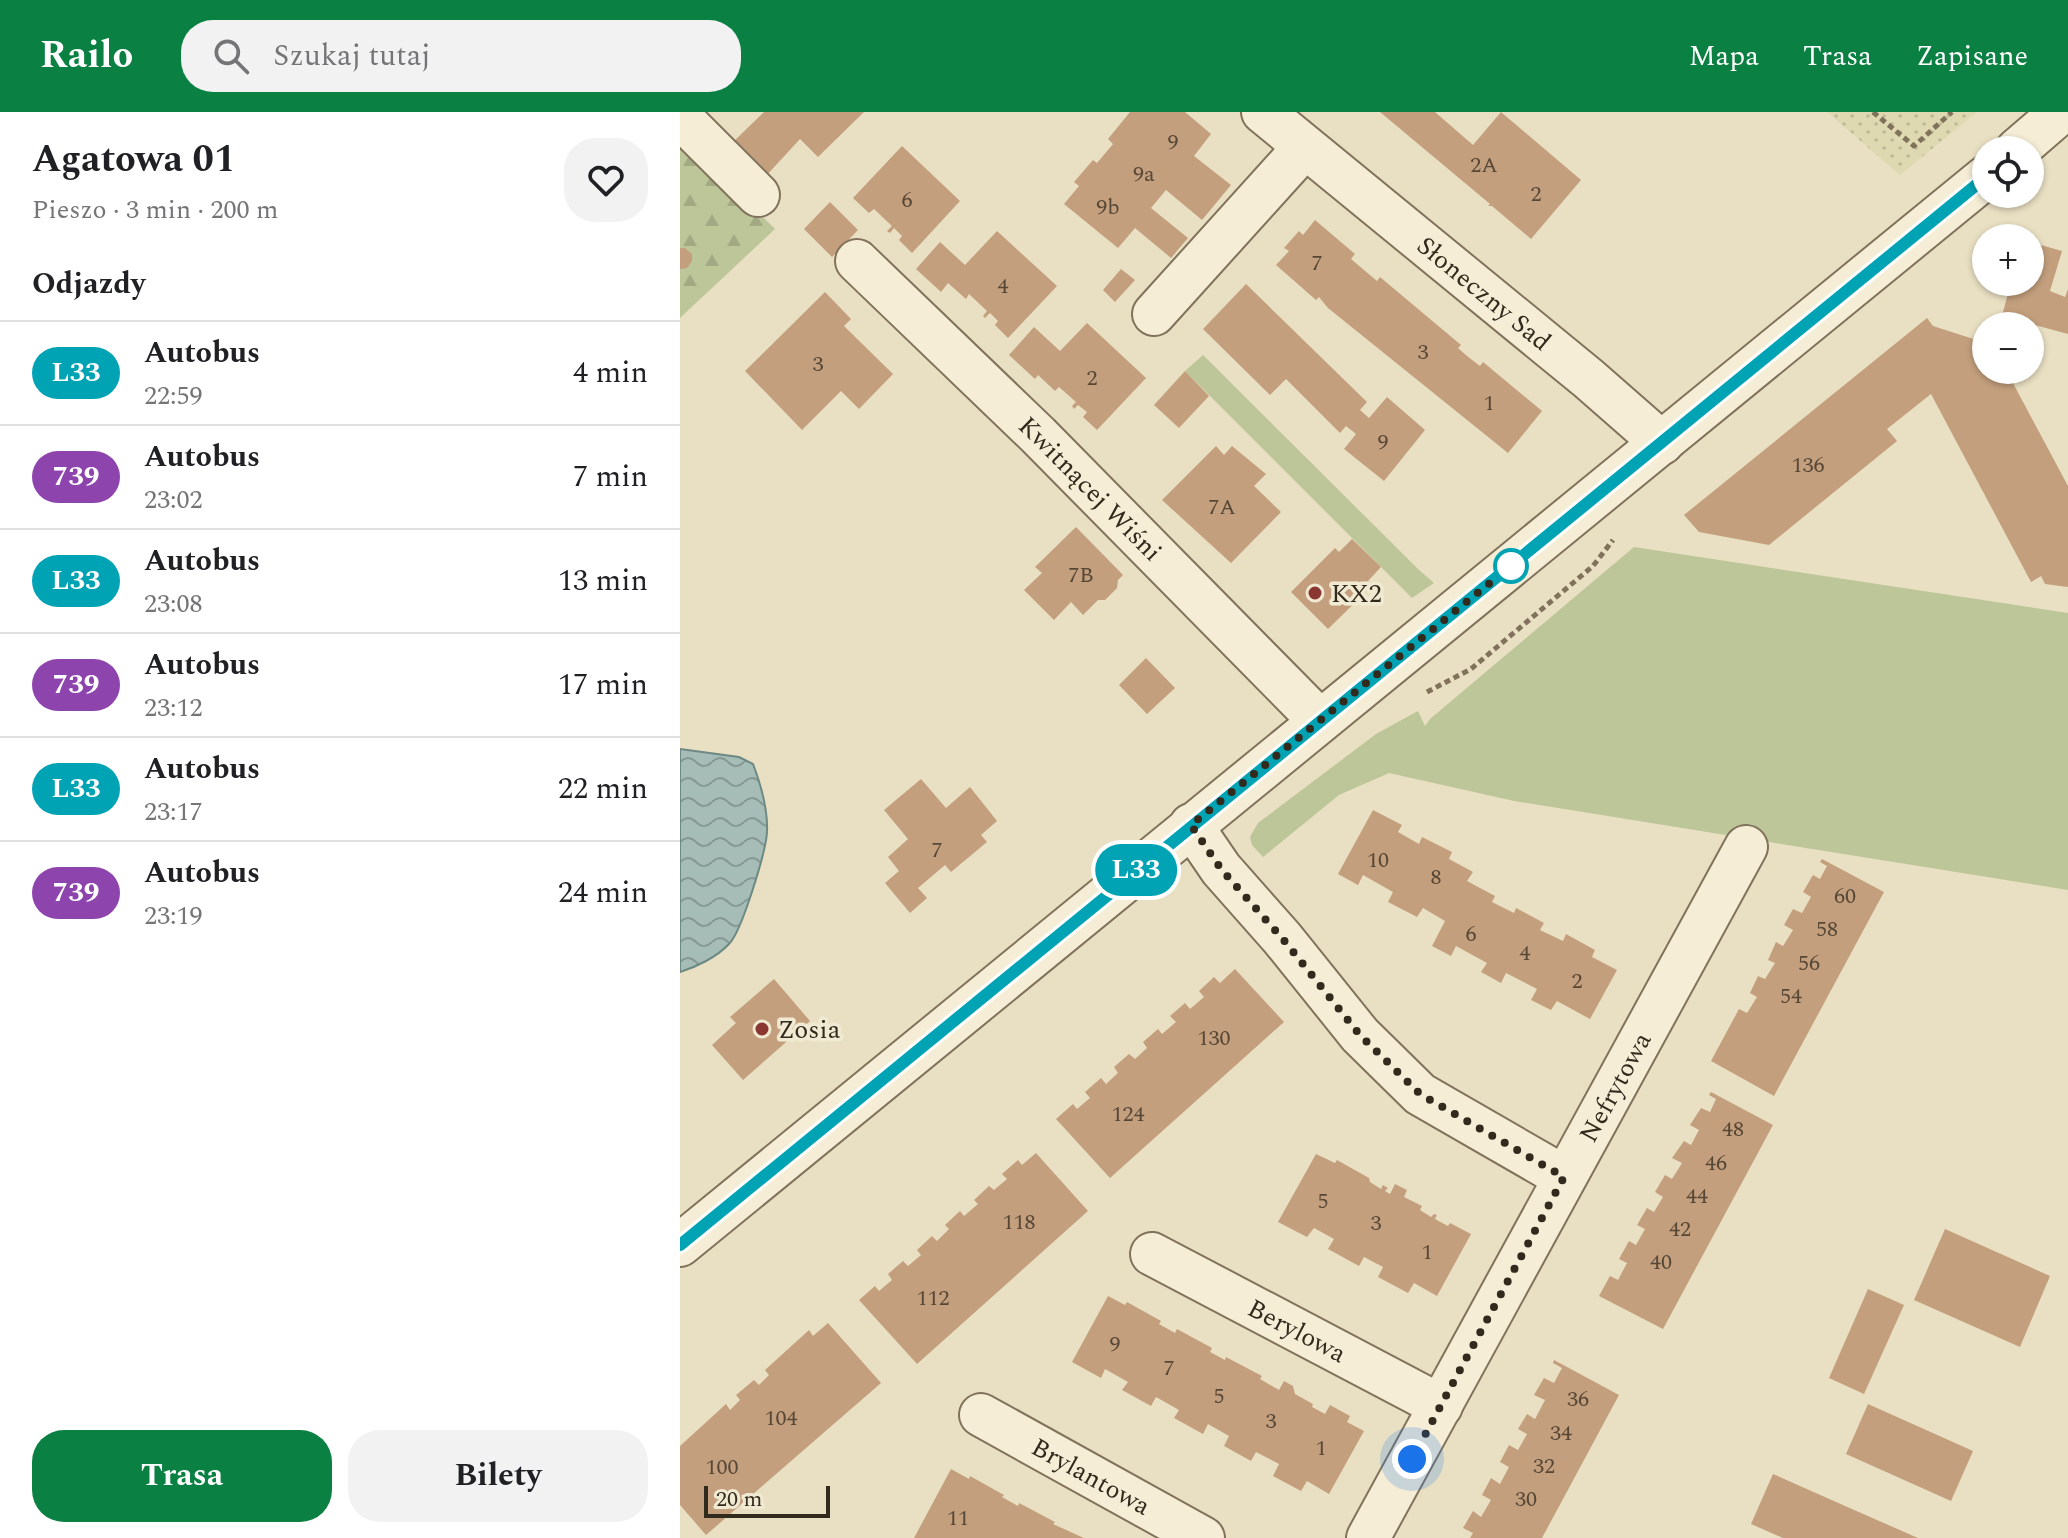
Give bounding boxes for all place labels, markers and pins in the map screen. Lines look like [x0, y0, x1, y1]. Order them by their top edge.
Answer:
unlabelled marker [1494, 549, 1528, 583]
place label: KX2 [1331, 574, 1382, 614]
marker: KX2 [1306, 584, 1324, 602]
place label: Zosia [778, 1010, 841, 1050]
marker: Zosia [753, 1020, 771, 1038]

